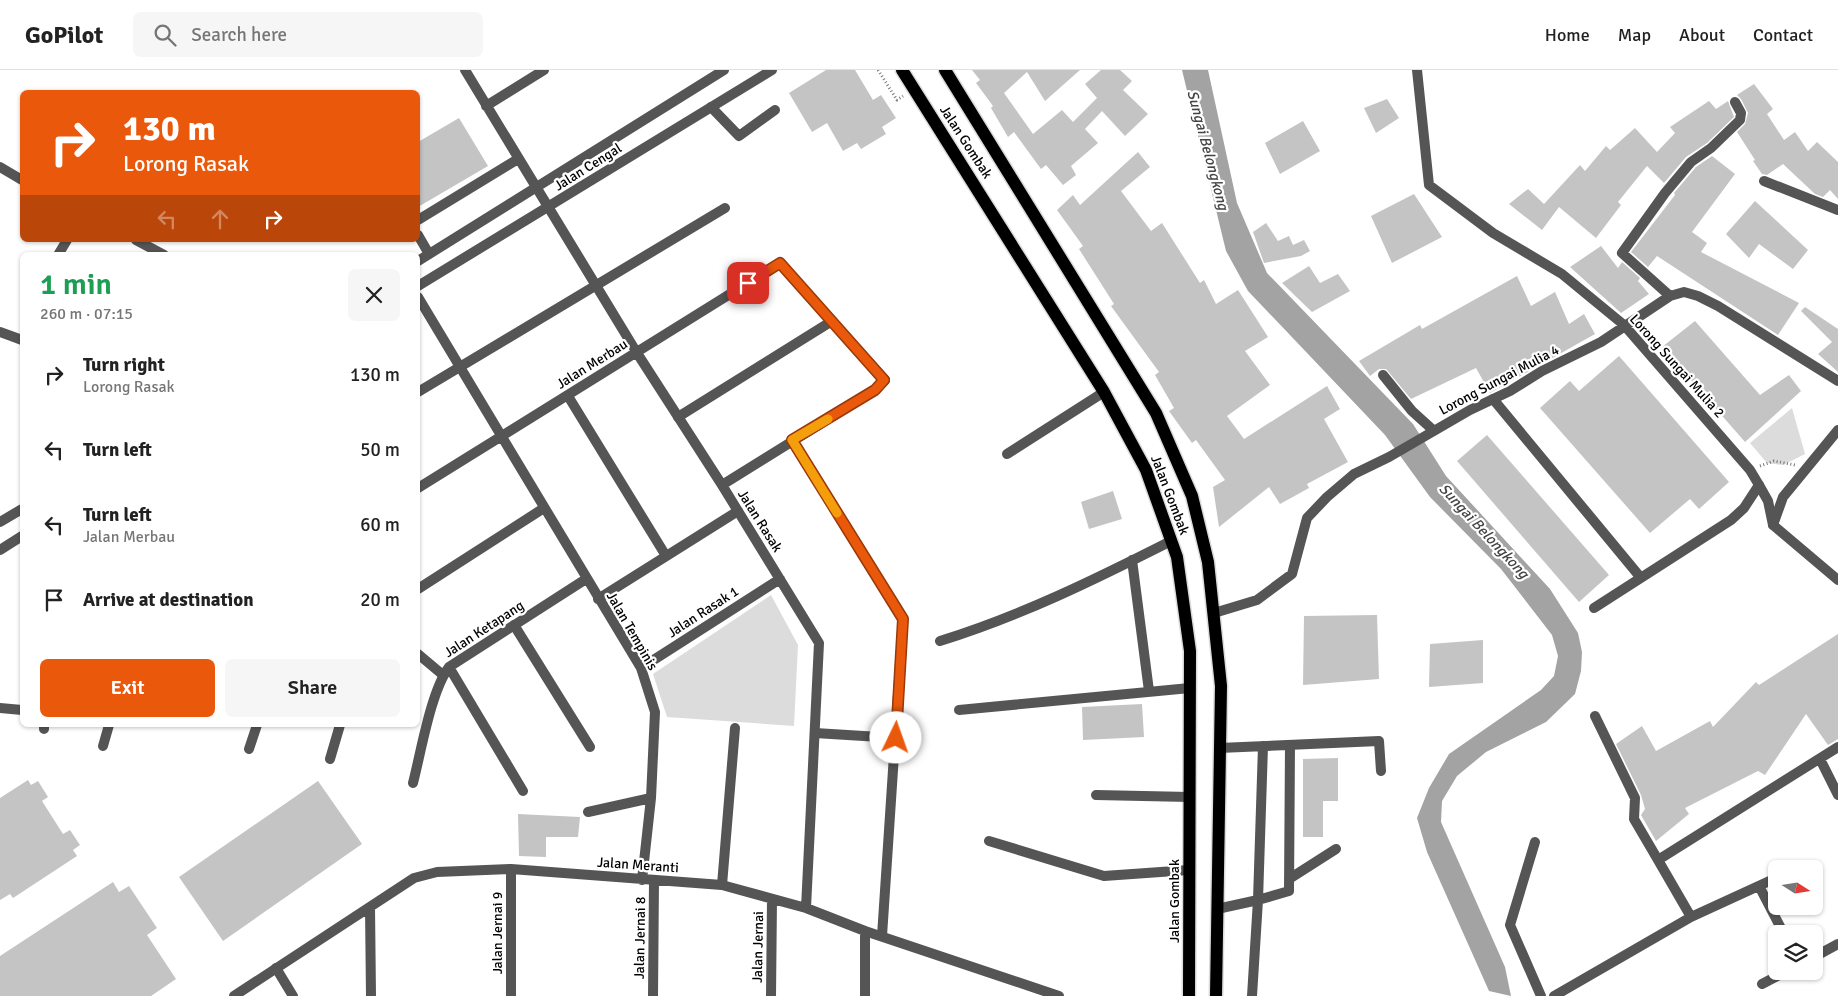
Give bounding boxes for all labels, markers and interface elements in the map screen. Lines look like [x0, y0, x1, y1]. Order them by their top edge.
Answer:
search box [133, 12, 483, 57]
text: GoPilot [25, 20, 103, 50]
icon: search [151, 21, 179, 49]
text: Search here [191, 23, 287, 47]
text: Home [1545, 24, 1590, 46]
text: Map [1618, 24, 1651, 46]
text: About [1679, 24, 1725, 46]
text: Contact [1753, 24, 1813, 46]
water label: Sungai Belongkong [1183, 88, 1233, 213]
street label: Jalan Gombak [936, 102, 996, 182]
text: 130 m [123, 107, 216, 150]
icon: right [40, 110, 105, 175]
street label: Jalan Cengal [551, 140, 625, 194]
text: Lorong Rasak [123, 150, 249, 177]
icon: left [153, 205, 181, 233]
icon: ahead [206, 205, 234, 233]
icon: right [259, 205, 287, 233]
pin [727, 262, 769, 304]
text: 1 min [40, 266, 112, 303]
button: close [348, 269, 400, 321]
icon: arrive [734, 269, 762, 297]
text: 260 m · 07:15 [40, 304, 133, 324]
street label: Lorong Sungai Mulia 2 [1626, 311, 1728, 421]
street label: Jalan Merbau [553, 335, 631, 393]
street label: Lorong Sungai Mulia 4 [1436, 341, 1562, 419]
text: Turn right [83, 353, 165, 377]
icon: right [40, 361, 68, 389]
text: 130 m [350, 363, 400, 387]
text: Lorong Rasak [83, 377, 175, 397]
icon: left [40, 436, 68, 464]
text: Turn left [83, 438, 152, 462]
text: 50 m [360, 438, 400, 462]
street label: Jalan Gombak [1147, 453, 1193, 537]
water label: Sungai Belongkong [1435, 480, 1533, 583]
street label: Jalan Rasak [734, 487, 786, 555]
text: Turn left [83, 503, 152, 527]
icon: left [40, 511, 68, 539]
text: 60 m [360, 513, 400, 537]
text: Jalan Merbau [83, 527, 175, 547]
street label: Jalan Rasak 1 [664, 583, 742, 641]
icon: arrive [40, 586, 68, 614]
text: Arrive at destination [83, 588, 254, 612]
text: 20 m [360, 588, 400, 612]
street label: Jalan Tempinis [603, 589, 661, 673]
street label: Jalan Ketapang [441, 597, 527, 661]
button: Exit [40, 659, 215, 717]
button: Share [225, 659, 400, 717]
position arrow [869, 711, 921, 763]
street label: Jalan Meranti [597, 854, 679, 876]
street label: Jalan Gombak [1166, 859, 1183, 943]
north arrow [1768, 860, 1822, 915]
map controls [1768, 860, 1823, 980]
street label: Jalan Jernai 9 [489, 892, 506, 974]
street label: Jalan Jernai 8 [631, 897, 649, 979]
street label: Jalan Jernai [749, 911, 767, 983]
button: layers [1768, 925, 1823, 980]

